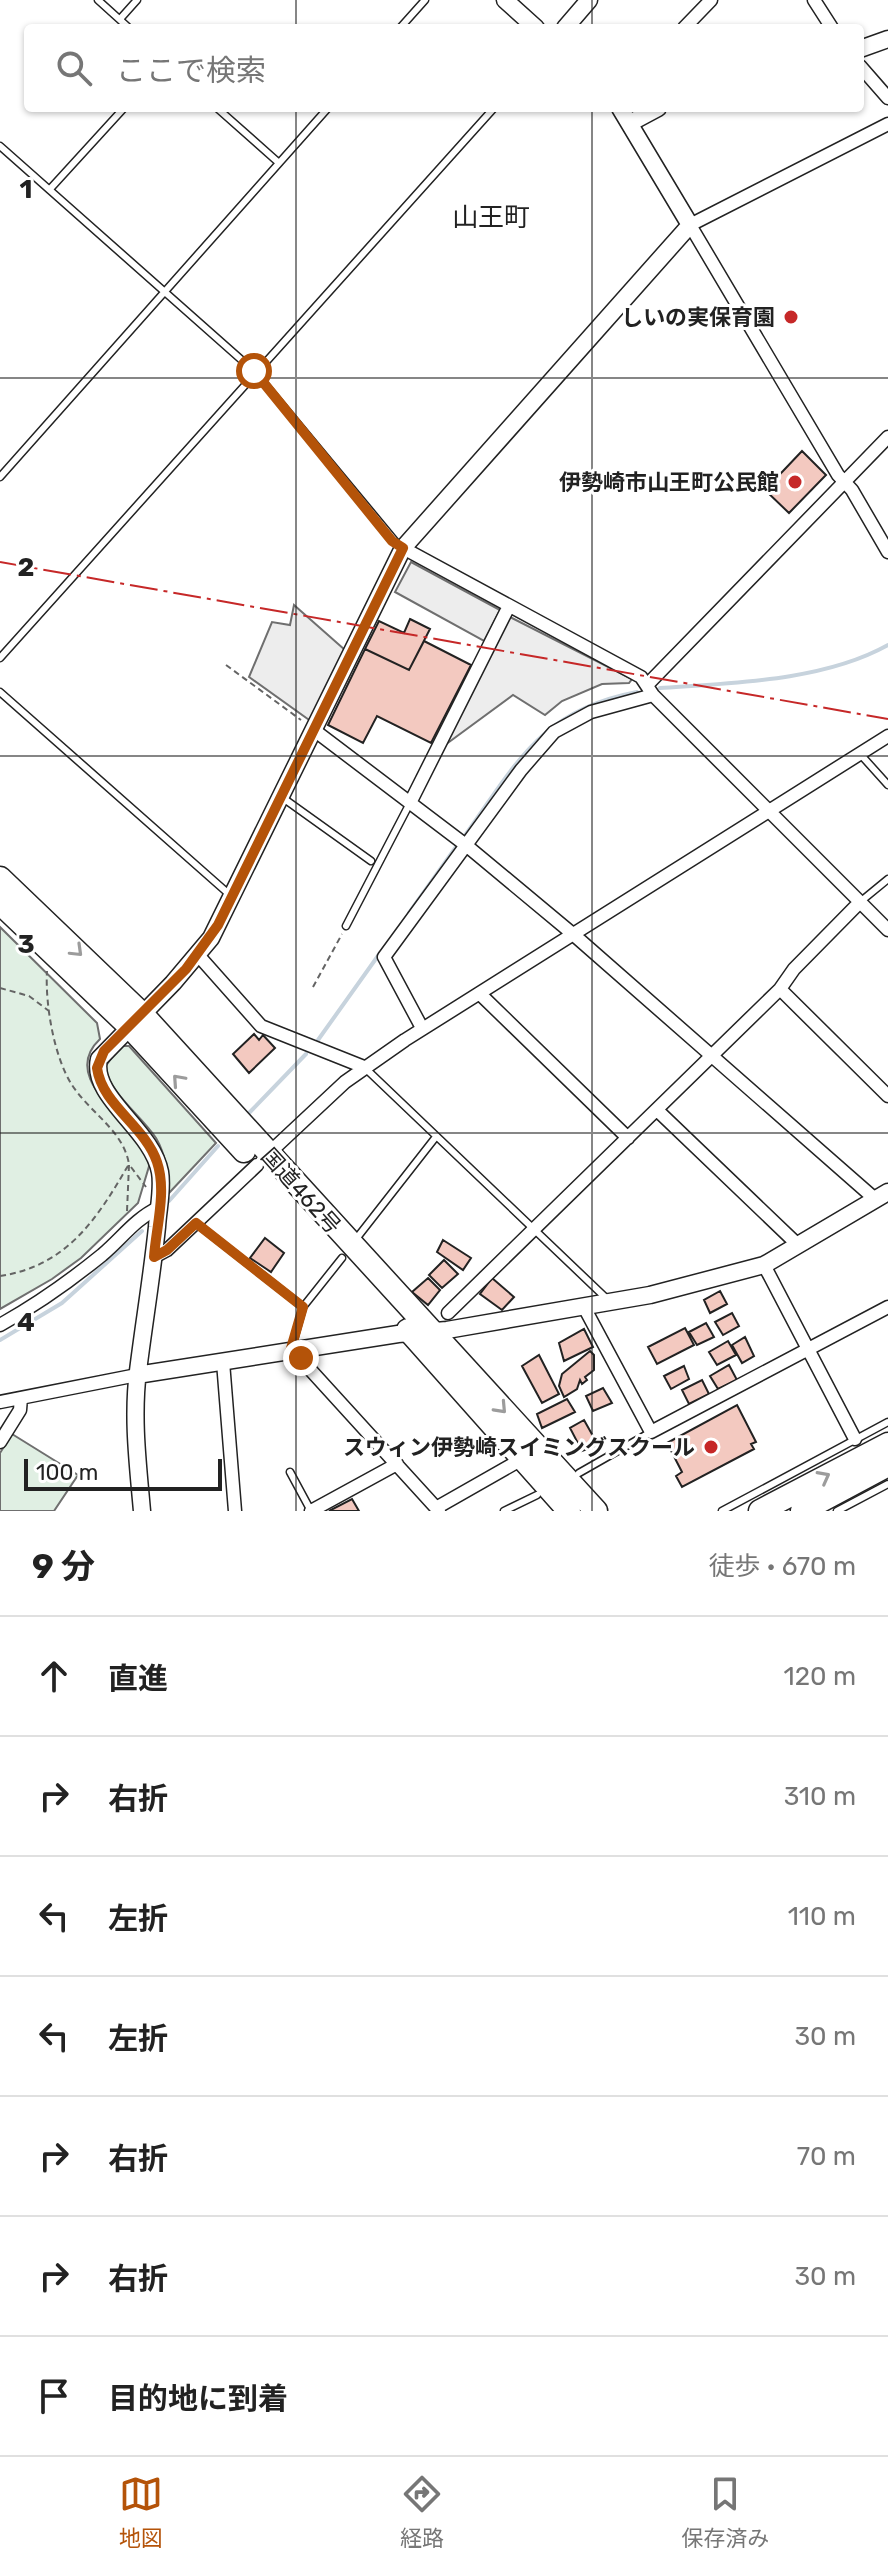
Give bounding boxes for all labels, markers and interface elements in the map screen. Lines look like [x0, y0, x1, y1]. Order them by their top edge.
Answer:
search box [24, 24, 864, 112]
icon: search [52, 46, 96, 90]
text: ここで検索 [116, 53, 266, 89]
text: 1 [20, 174, 32, 205]
district label: 山王町 [452, 202, 530, 233]
place label: しいの実保育園 [621, 304, 775, 331]
marker: しいの実保育園 [782, 308, 800, 326]
route start [236, 353, 272, 389]
place label: 伊勢崎市山王町公民館 [559, 469, 779, 496]
marker: 伊勢崎市山王町公民館 [786, 473, 804, 491]
text: 2 [18, 552, 34, 583]
text: 3 [17, 929, 35, 960]
one-way arrow [68, 942, 82, 956]
one-way arrow [173, 1075, 188, 1090]
street label: 国道462号 [256, 1143, 346, 1239]
text: 4 [17, 1307, 35, 1338]
route end [283, 1340, 319, 1376]
one-way arrow [492, 1399, 506, 1414]
place label: スウィン伊勢崎スイミングスクール [343, 1434, 695, 1461]
marker: スウィン伊勢崎スイミングスクール [702, 1438, 720, 1456]
scale bar [24, 1455, 222, 1491]
text: 100 m [36, 1459, 98, 1486]
one-way arrow [816, 1472, 830, 1487]
text: 9 分 [32, 1546, 95, 1587]
text: 徒歩 · 670 m [708, 1551, 856, 1582]
icon: ahead [32, 1654, 76, 1698]
text: 直進 [108, 1661, 168, 1697]
text: 120 m [784, 1661, 856, 1692]
icon: right [32, 1774, 76, 1818]
text: 右折 [108, 1781, 168, 1817]
text: 310 m [784, 1781, 856, 1812]
icon: left [32, 1894, 76, 1938]
text: 左折 [108, 1901, 168, 1937]
text: 110 m [788, 1901, 856, 1932]
icon: left [32, 2014, 76, 2058]
text: 左折 [108, 2021, 168, 2057]
text: 30 m [794, 2021, 856, 2052]
icon: right [32, 2134, 76, 2178]
text: 右折 [108, 2141, 168, 2177]
text: 70 m [797, 2141, 856, 2172]
icon: right [32, 2254, 76, 2298]
text: 右折 [108, 2261, 168, 2297]
text: 30 m [794, 2261, 856, 2292]
icon: arrive [32, 2374, 76, 2418]
text: 目的地に到着 [108, 2381, 288, 2417]
tab: 地図 [119, 2472, 163, 2552]
tab: 経路 [400, 2472, 444, 2552]
tab: 保存済み [681, 2472, 769, 2552]

